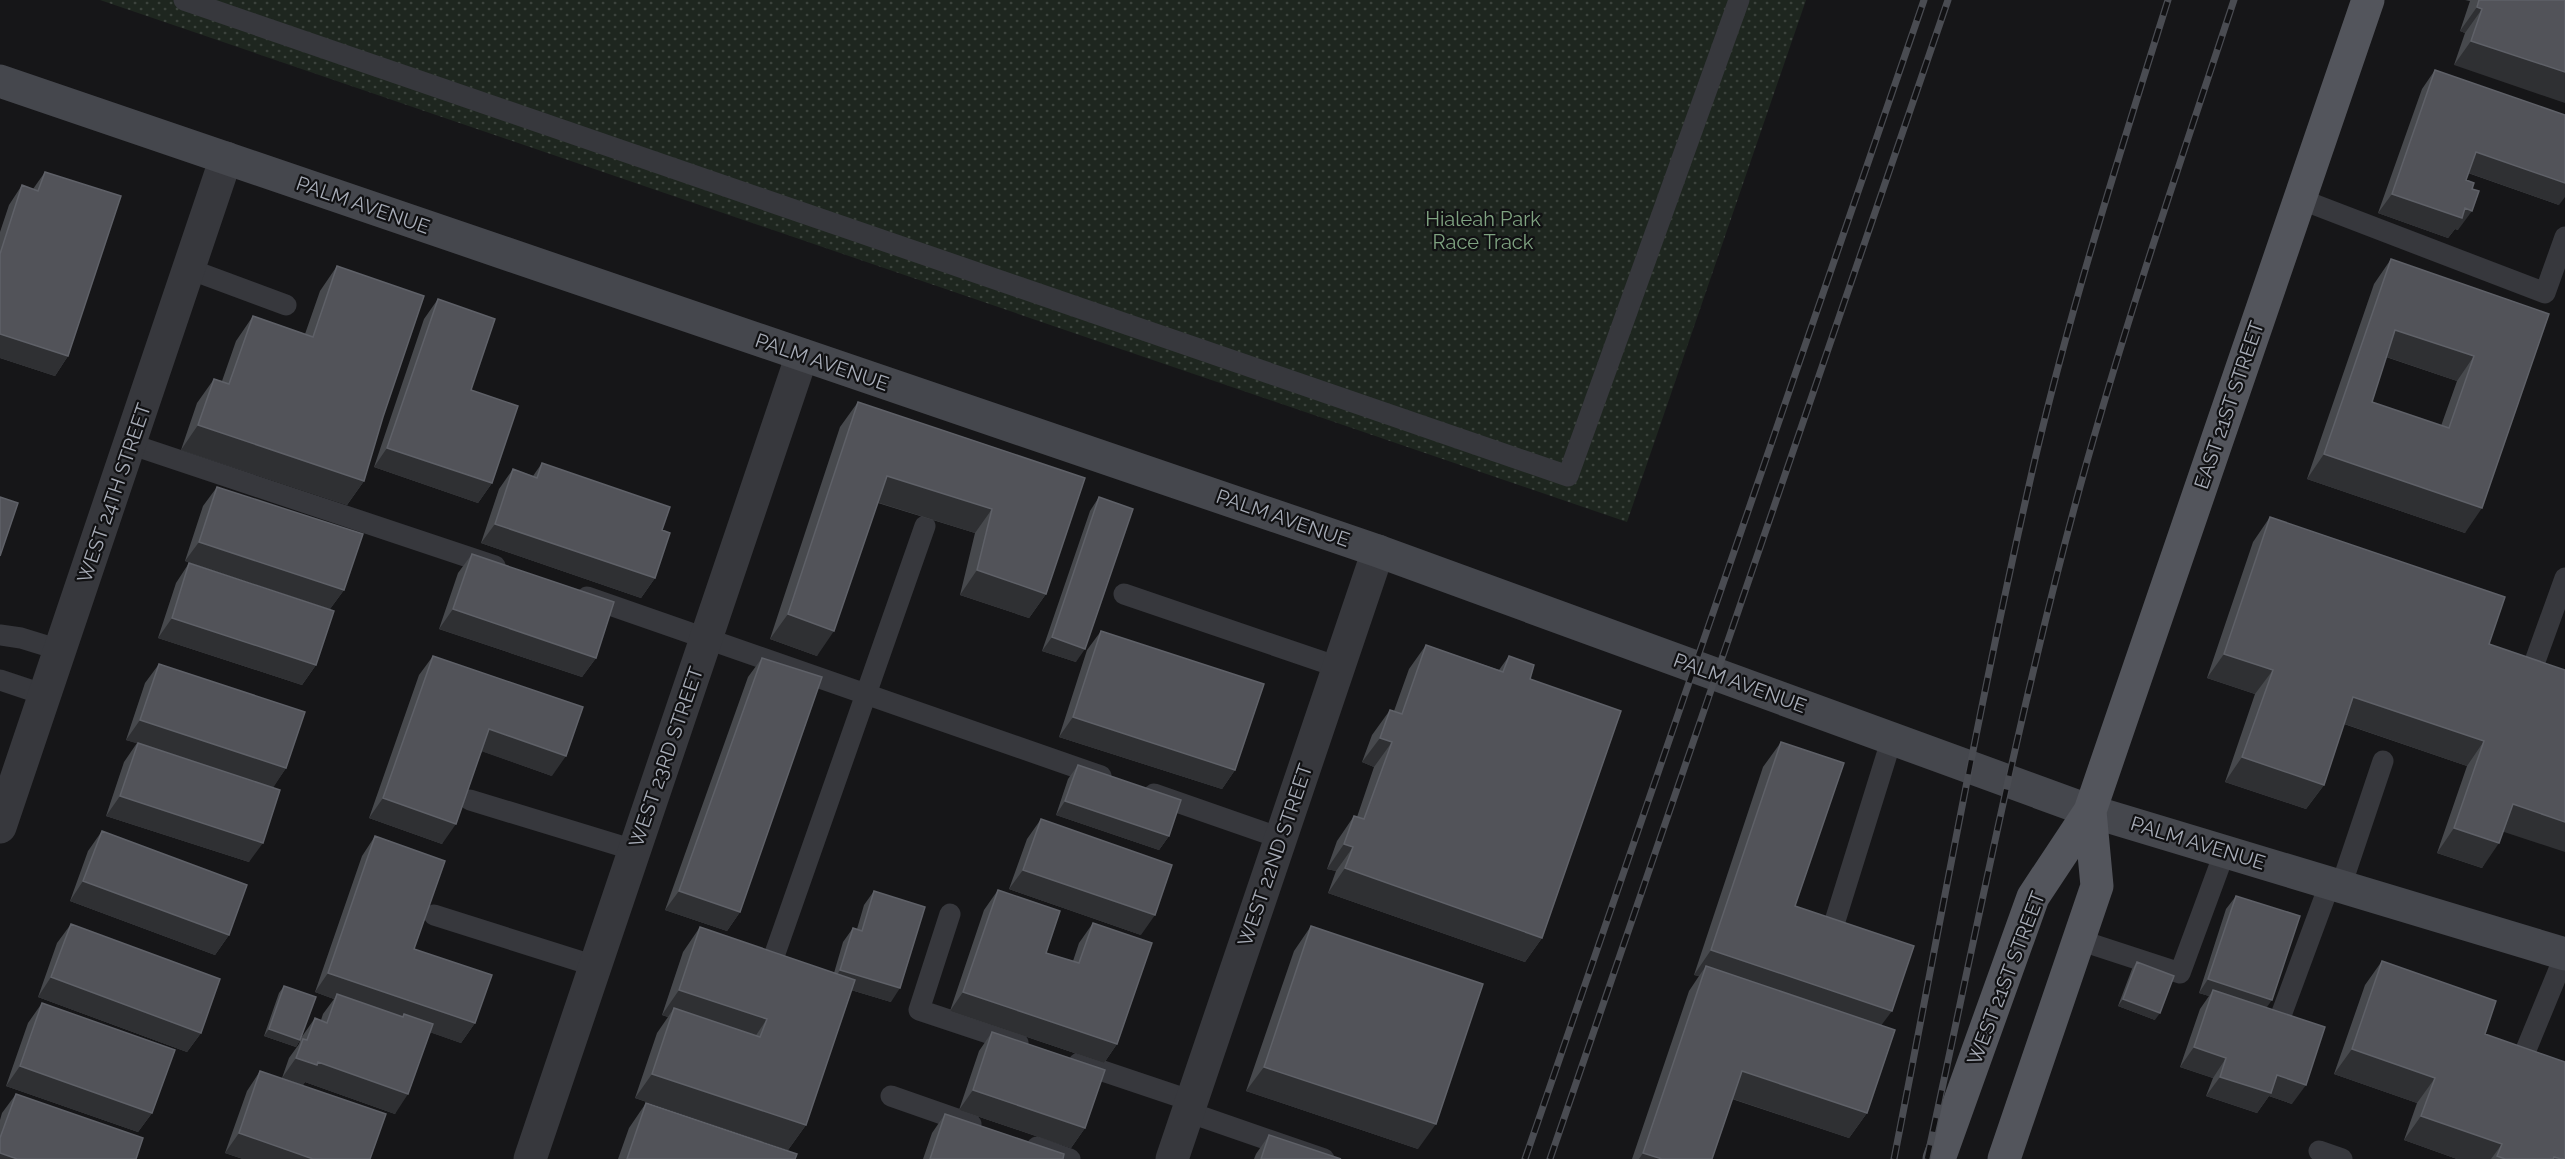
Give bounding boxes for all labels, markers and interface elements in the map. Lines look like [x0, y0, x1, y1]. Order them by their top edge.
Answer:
street label: PALM AVENUE [293, 171, 433, 239]
park label: Hialeah Park Race Track [1425, 207, 1541, 254]
street label: EAST 21ST STREET [2189, 318, 2269, 492]
street label: PALM AVENUE [752, 328, 892, 396]
street label: WEST 24TH STREET [72, 400, 156, 586]
street label: PALM AVENUE [1213, 484, 1353, 552]
street label: PALM AVENUE [1670, 648, 1810, 718]
street label: WEST 23RD STREET [624, 664, 708, 850]
street label: WEST 22ND STREET [1232, 761, 1318, 949]
street label: PALM AVENUE [2128, 811, 2268, 875]
street label: WEST 21ST STREET [1962, 888, 2050, 1068]

